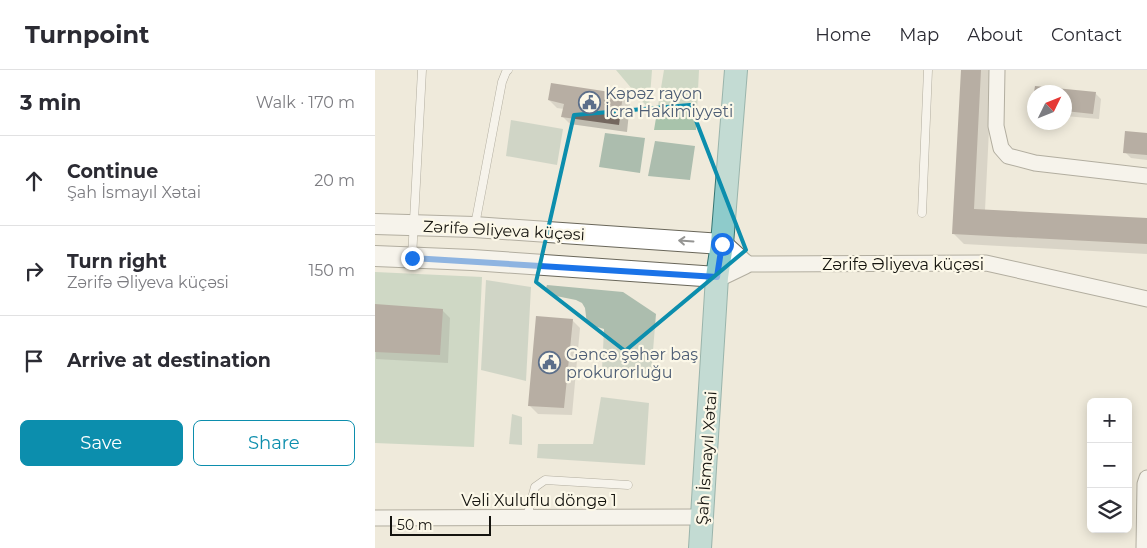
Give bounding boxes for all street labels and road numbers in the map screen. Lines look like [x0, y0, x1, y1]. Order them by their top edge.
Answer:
street label: Zərifə Əliyeva küçəsi [423, 217, 585, 244]
street label: Zərifə Əliyeva küçəsi [822, 255, 984, 274]
street label: Şah İsmayıl Xətai [692, 390, 721, 526]
street label: Vəli Xuluflu döngə 1 [461, 491, 617, 510]

